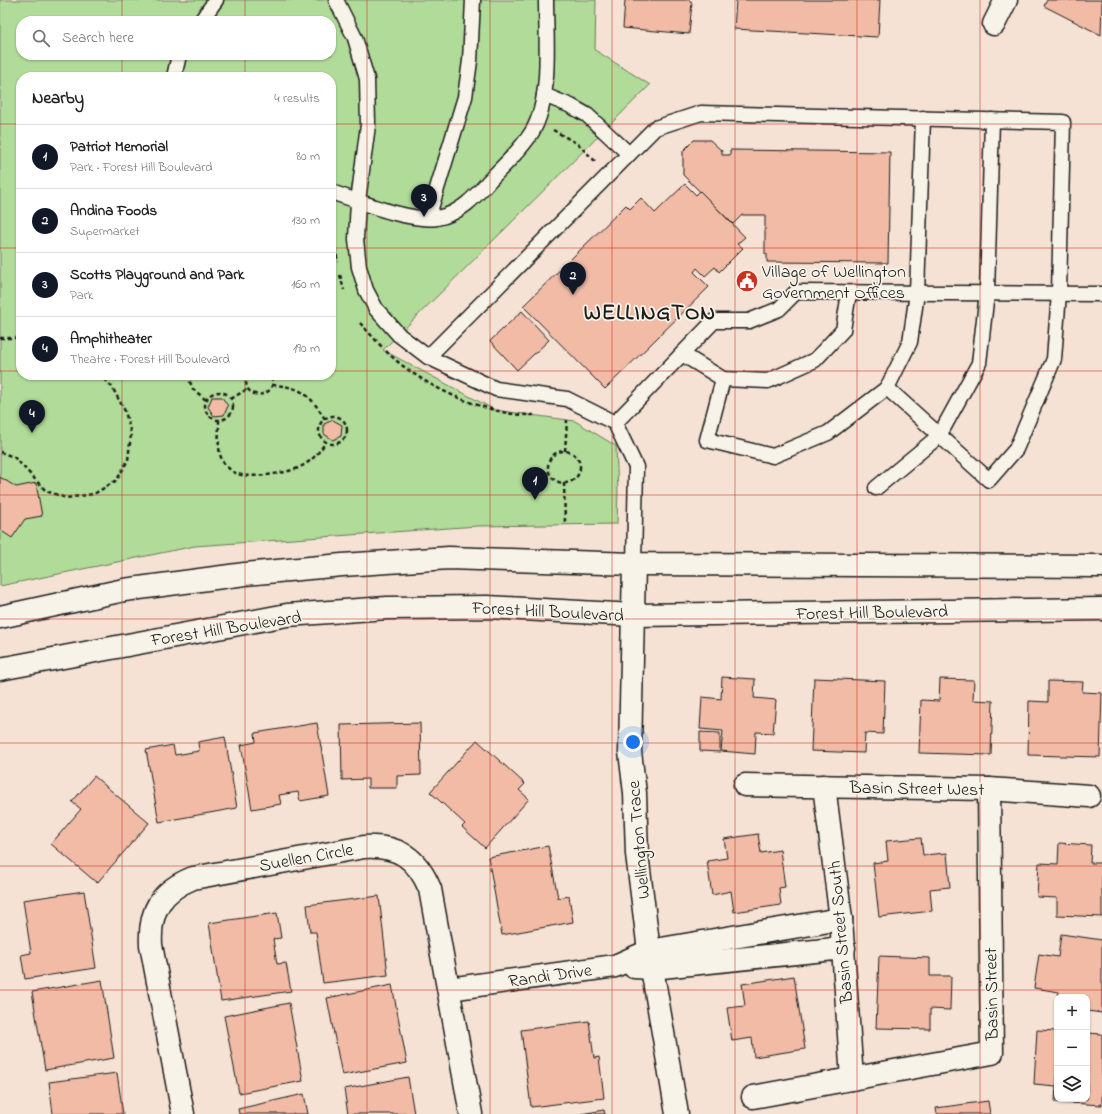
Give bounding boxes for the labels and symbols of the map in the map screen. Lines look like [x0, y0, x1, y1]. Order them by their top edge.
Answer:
pin: 3 [411, 184, 437, 217]
place label: Village of Wellington Government Offices [761, 260, 906, 307]
pin: 2 [560, 262, 586, 295]
public building icon: Village of Wellington Government Offices [734, 268, 760, 294]
district label: WELLINGTON [584, 298, 716, 330]
pin: 4 [19, 400, 45, 433]
pin: 1 [522, 467, 548, 500]
street label: Forest Hill Boulevard [470, 596, 625, 630]
street label: Forest Hill Boulevard [795, 600, 948, 628]
street label: Forest Hill Boulevard [148, 605, 303, 655]
your location [623, 732, 643, 752]
street label: Basin Street West [848, 776, 985, 804]
street label: Wellington Trace [622, 779, 659, 900]
street label: Suellen Circle [257, 838, 356, 880]
street label: Basin Street South [823, 859, 861, 1005]
street label: Basin Street [979, 947, 1007, 1042]
street label: Randi Drive [507, 958, 595, 996]

